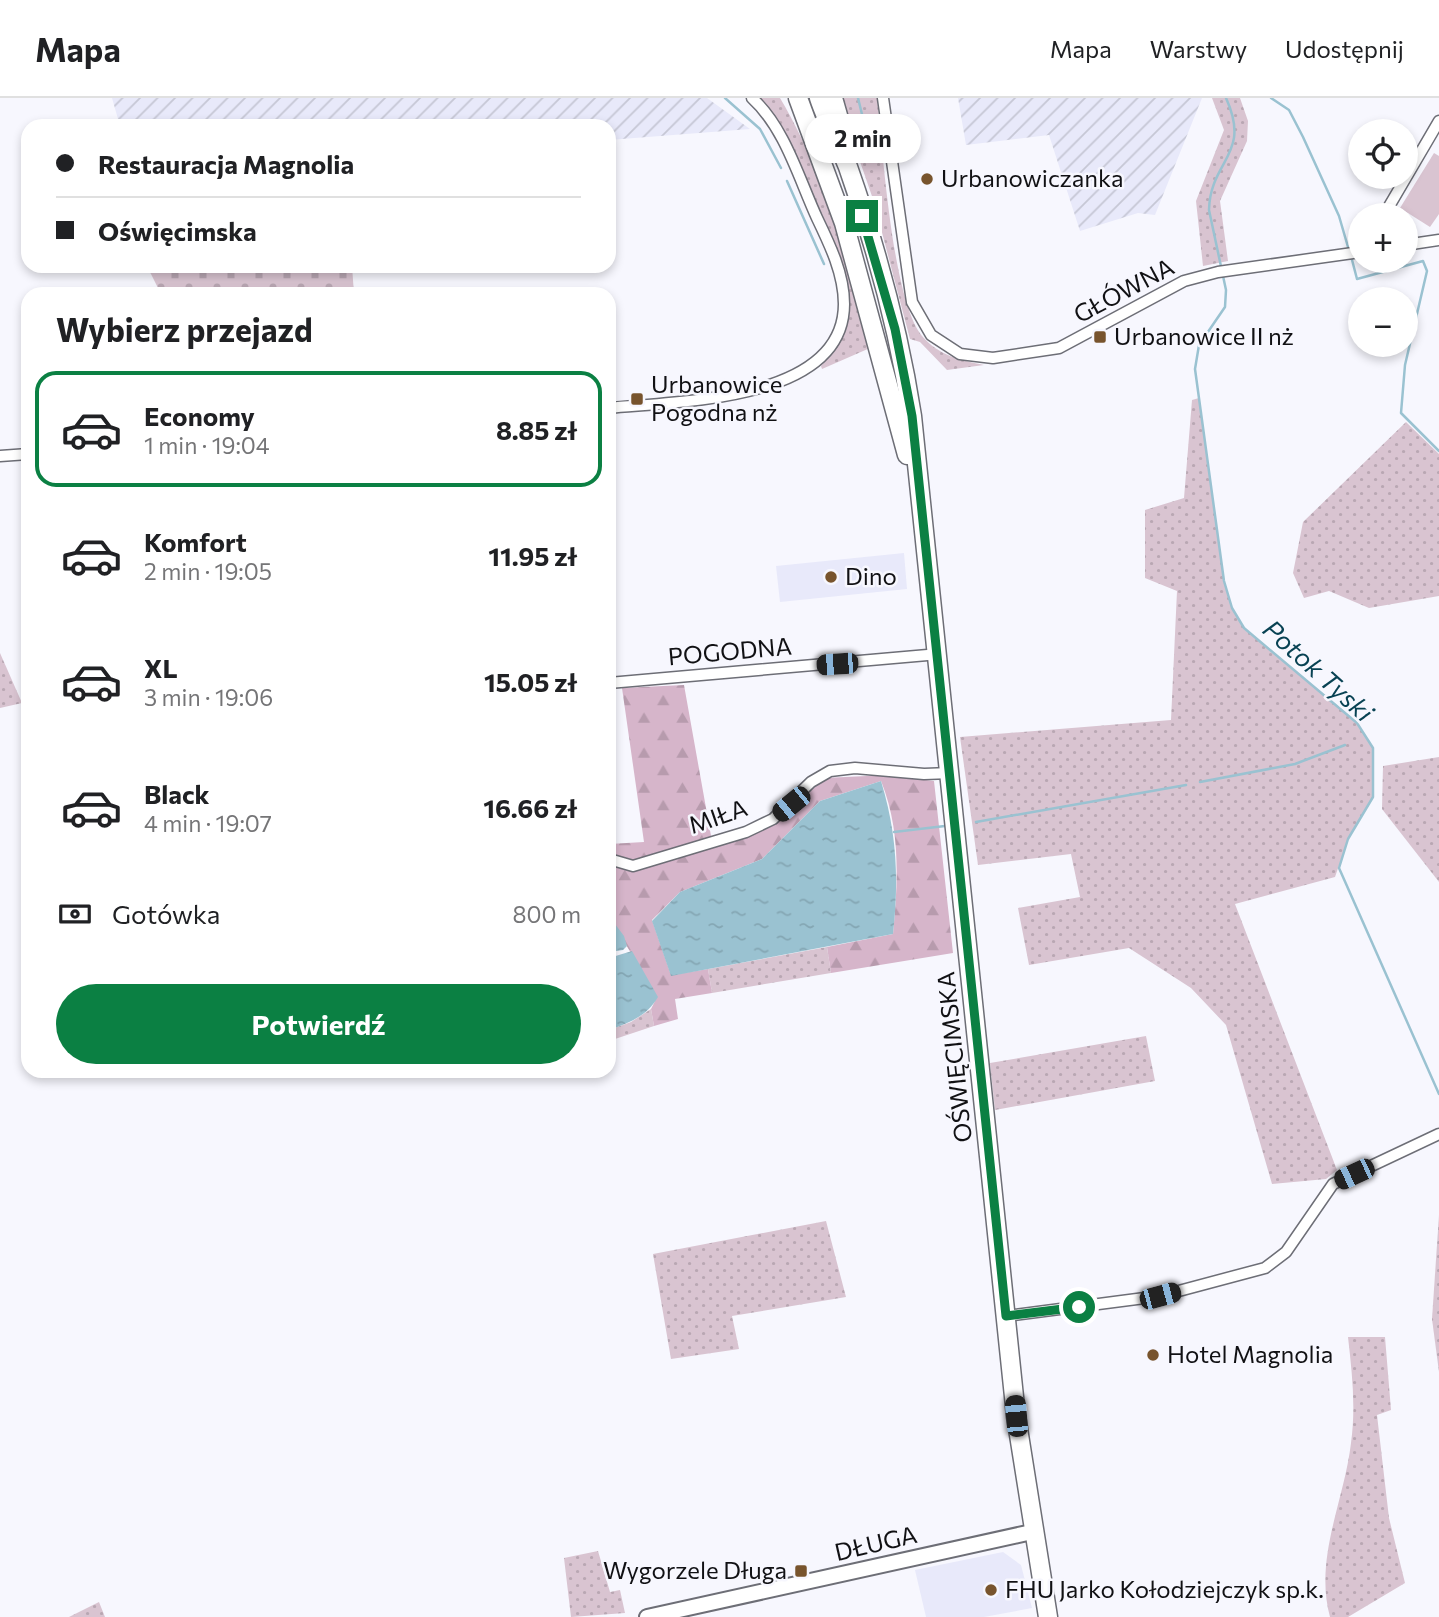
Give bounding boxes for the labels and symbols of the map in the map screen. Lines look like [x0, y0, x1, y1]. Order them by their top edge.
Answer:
callout: 2 min [804, 115, 920, 164]
place label: Urbanowiczanka [941, 163, 1124, 192]
marker: Urbanowiczanka [919, 171, 935, 187]
route end [846, 200, 878, 232]
street label: GŁÓWNA [1068, 251, 1178, 328]
place label: Urbanowice II nż [1114, 321, 1294, 350]
marker: Urbanowice II nż [1092, 329, 1108, 345]
place label: Urbanowice Pogodna nż [651, 369, 782, 426]
marker: Urbanowice Pogodna nż [629, 391, 645, 407]
place label: Dino [845, 561, 897, 590]
marker: Dino [823, 569, 839, 585]
water label: Potok Tyski [1258, 613, 1381, 728]
street label: POGODNA [667, 631, 793, 670]
car [816, 652, 859, 676]
car [769, 783, 814, 825]
street label: MIŁA [684, 792, 751, 839]
street label: OŚWIĘCIMSKA [930, 970, 977, 1144]
car [1331, 1156, 1378, 1192]
car [1137, 1280, 1184, 1312]
route start [1063, 1291, 1095, 1323]
place label: Hotel Magnolia [1167, 1339, 1333, 1368]
marker: Hotel Magnolia [1145, 1347, 1161, 1363]
car [1004, 1394, 1029, 1438]
street label: DŁUGA [832, 1519, 920, 1566]
place label: Wygorzele Długa [603, 1555, 787, 1584]
marker: Wygorzele Długa [793, 1563, 809, 1579]
place label: FHU Jarko Kołodziejczyk sp.k. [1005, 1574, 1324, 1603]
marker: FHU Jarko Kołodziejczyk sp.k. [983, 1582, 999, 1598]

